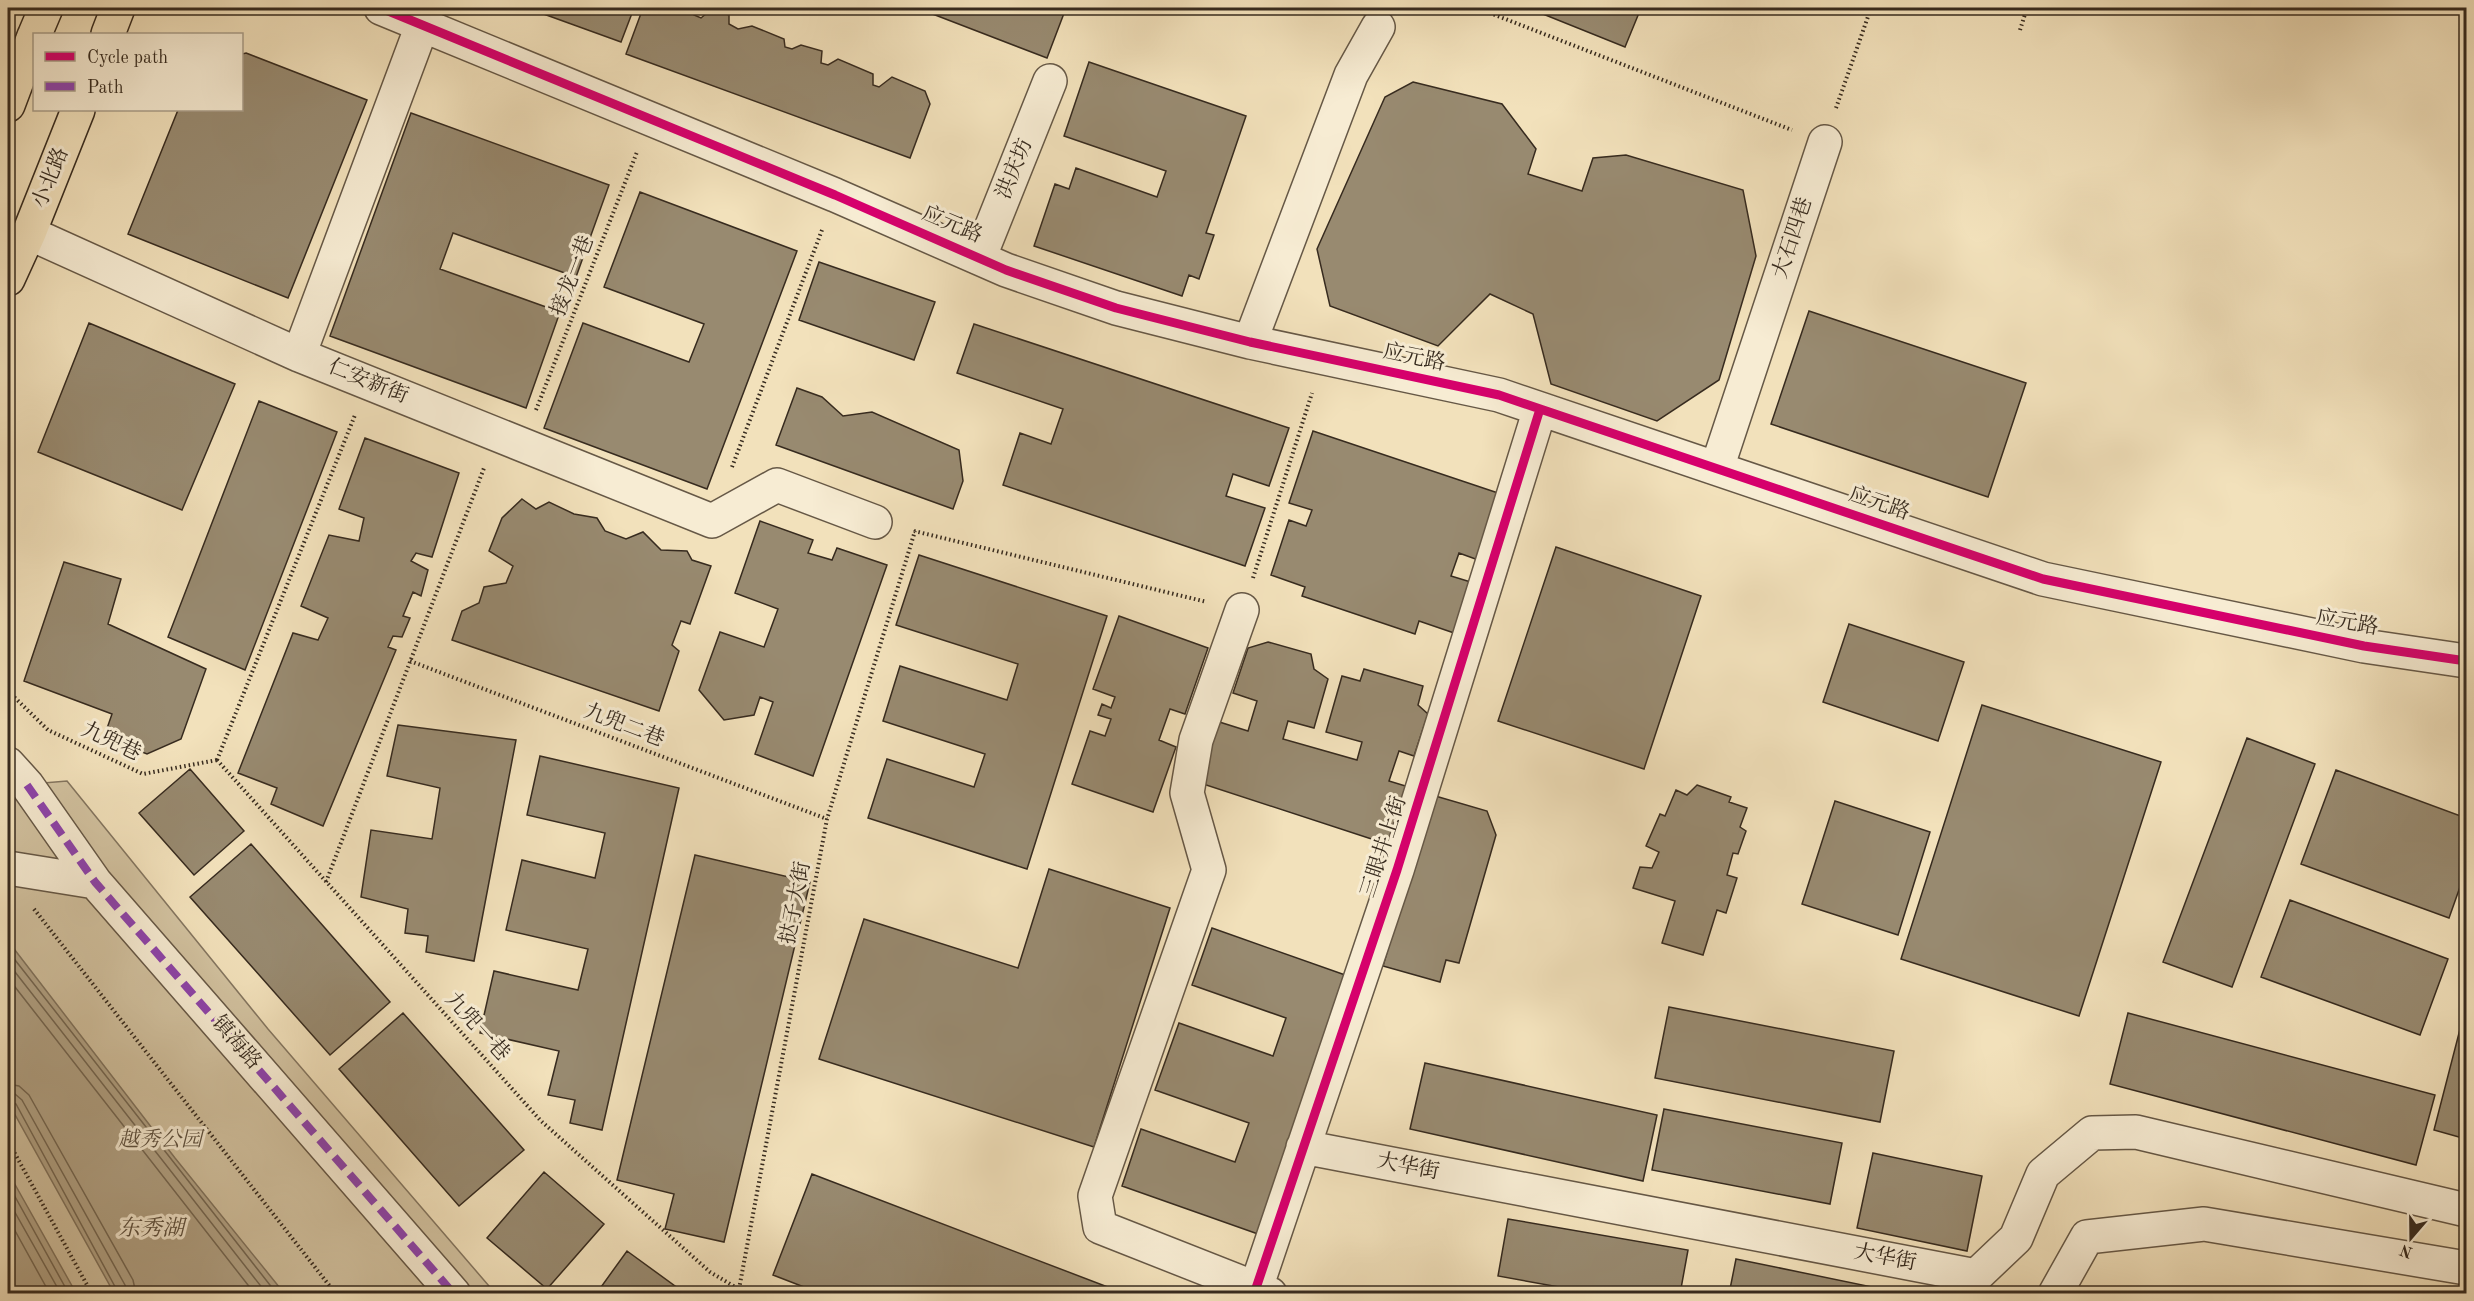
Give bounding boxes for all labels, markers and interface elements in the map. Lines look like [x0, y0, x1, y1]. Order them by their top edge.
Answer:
legend [33, 33, 243, 111]
text: Cycle path [87, 49, 168, 67]
text: Path [87, 79, 124, 97]
street label: 洪庆坊 [992, 135, 1037, 202]
street label: 小北路 [28, 144, 73, 211]
street label: 大石四巷 [1768, 194, 1816, 281]
street label: 应元路 [919, 201, 986, 247]
street label: 接龙一巷 [546, 232, 598, 319]
street label: 应元路 [1381, 339, 1447, 375]
street label: 仁安新街 [325, 355, 412, 407]
street label: 应元路 [1846, 482, 1913, 524]
street label: 应元路 [2314, 605, 2380, 639]
street label: 九兜二巷 [581, 699, 668, 751]
street label: 九兜巷 [78, 717, 145, 765]
street label: 三眼井上街 [1356, 793, 1410, 900]
street label: 挞子大街 [776, 859, 814, 946]
street label: 九兜一巷 [441, 987, 514, 1065]
street label: 镇海路 [207, 1011, 266, 1074]
park label: 越秀公园 [118, 1128, 205, 1151]
street label: 大华街 [1375, 1149, 1441, 1183]
north arrow [2381, 1208, 2441, 1268]
water label: 东秀湖 [118, 1216, 188, 1240]
street label: 大华街 [1852, 1240, 1918, 1274]
text: N [2397, 1240, 2415, 1260]

